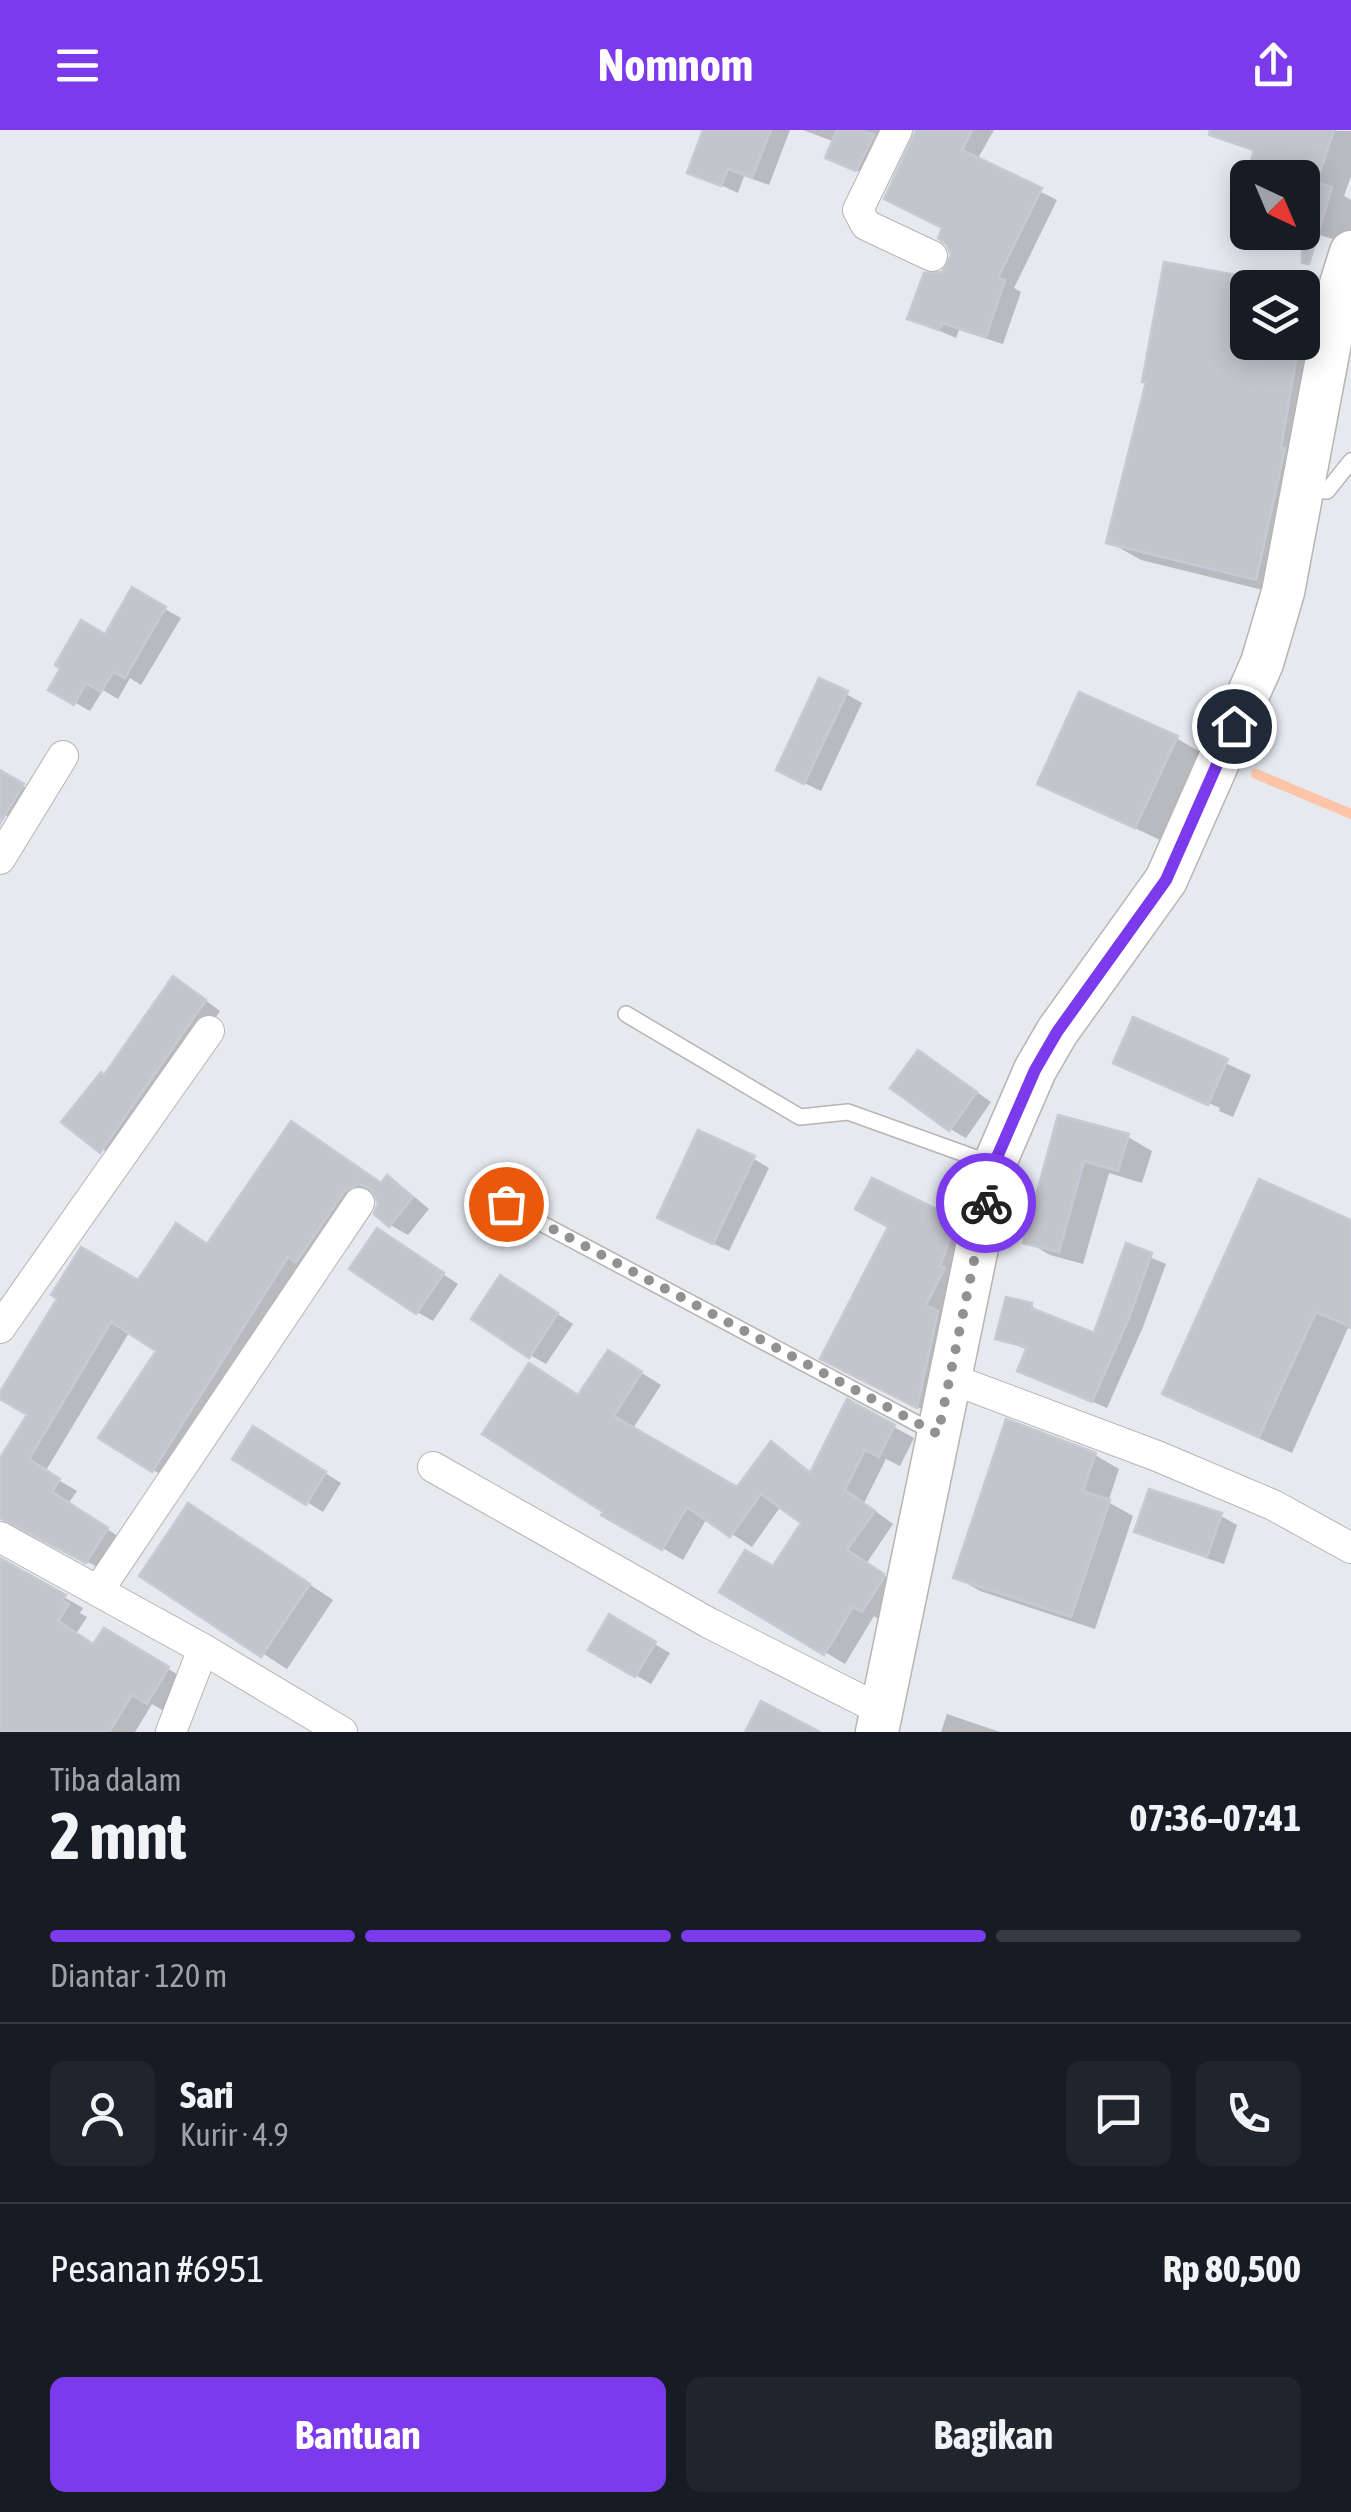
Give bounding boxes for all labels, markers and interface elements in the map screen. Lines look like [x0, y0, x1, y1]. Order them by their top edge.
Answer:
icon: menu [50, 38, 105, 93]
icon: share [1246, 38, 1301, 93]
text: Nomnom [598, 39, 753, 91]
north arrow [1230, 160, 1320, 250]
map controls [1230, 160, 1320, 360]
button: layers [1230, 270, 1320, 360]
pin [1192, 684, 1277, 769]
icon: home [1207, 699, 1262, 754]
courier [936, 1153, 1036, 1253]
pin [464, 1162, 549, 1247]
icon: bike [959, 1176, 1014, 1231]
icon: bag [479, 1177, 534, 1232]
text: Tiba dalam [50, 1761, 182, 1798]
text: 07:36–07:41 [1129, 1796, 1301, 1839]
text: 2 mnt [50, 1798, 187, 1873]
text: Diantar · 120 m [50, 1957, 227, 1994]
button: person [50, 2061, 155, 2166]
button: chat [1066, 2061, 1171, 2166]
button: phone [1196, 2061, 1301, 2166]
text: Sari [180, 2073, 234, 2116]
text: Kurir · 4.9 [180, 2116, 288, 2153]
text: Pesanan #6951 [50, 2247, 264, 2290]
text: Rp 80,500 [1163, 2247, 1301, 2290]
button: Bantuan [50, 2377, 666, 2492]
button: Bagikan [686, 2377, 1301, 2492]

